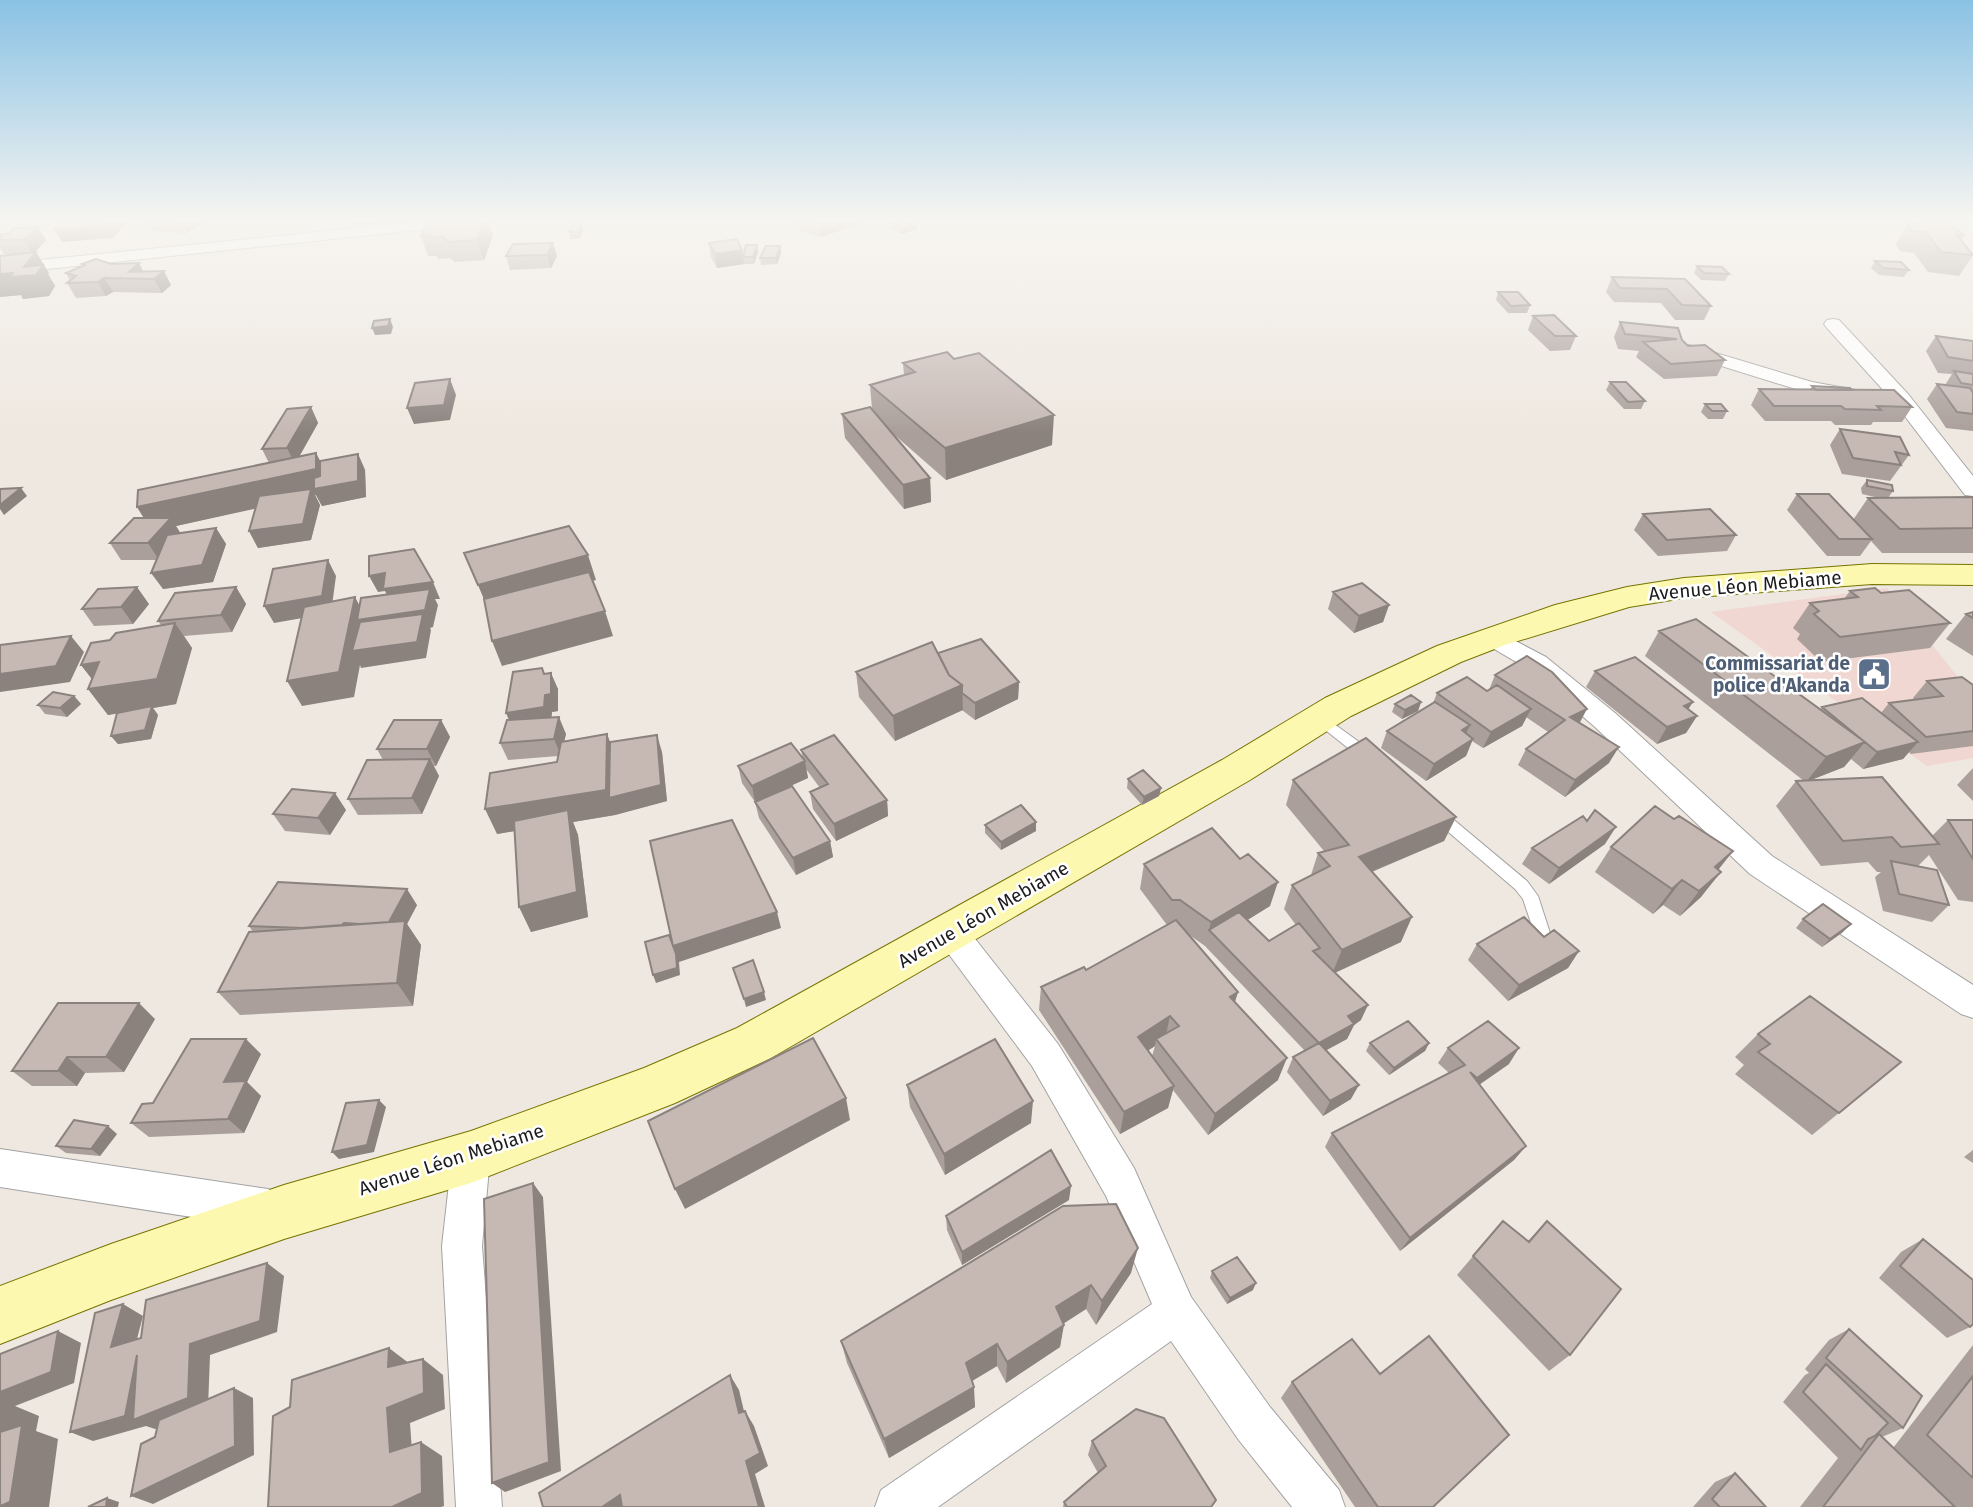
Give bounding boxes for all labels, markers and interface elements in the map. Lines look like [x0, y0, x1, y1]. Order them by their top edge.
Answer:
street label: Avenue Léon Mebiame [1648, 566, 1842, 605]
place label: Commissariat de police d'Akanda [1705, 652, 1850, 697]
public building icon: Commissariat de police d'Akanda [1855, 655, 1893, 693]
street label: Avenue Léon Mebiame [894, 856, 1073, 973]
street label: Avenue Léon Mebiame [356, 1119, 547, 1200]

